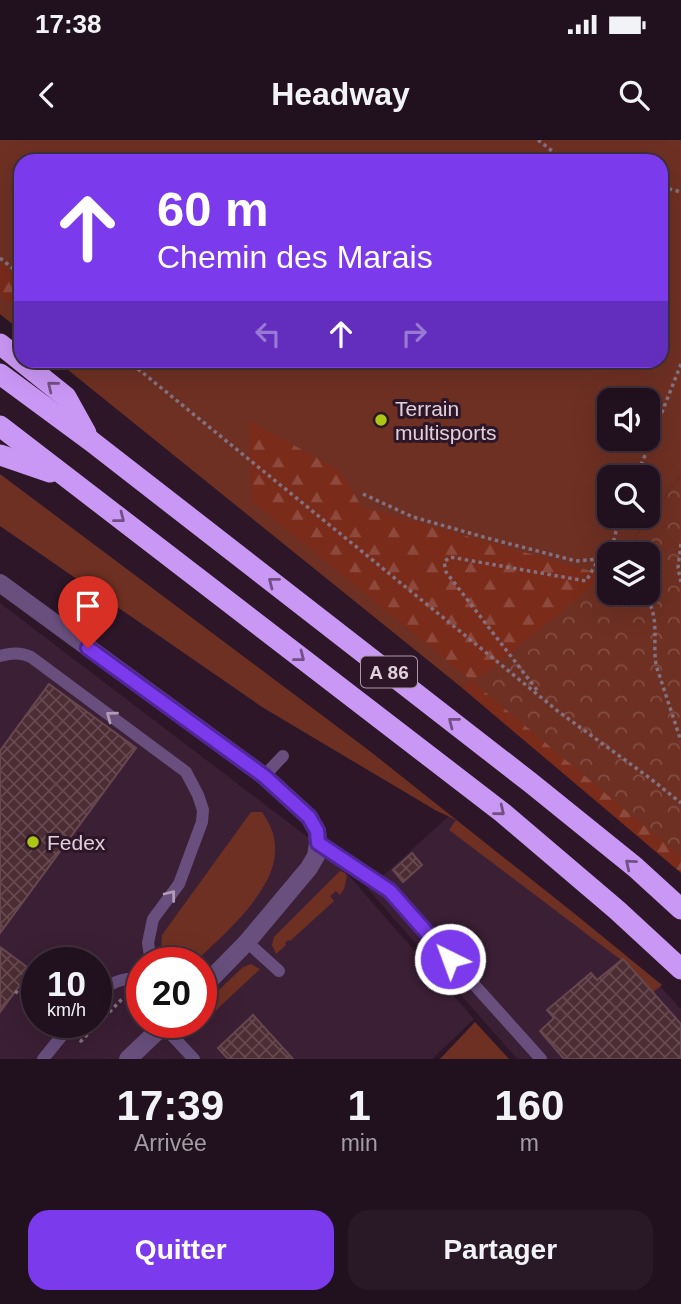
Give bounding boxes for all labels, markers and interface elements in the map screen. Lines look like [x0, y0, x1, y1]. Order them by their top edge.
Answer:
text: 17:38 [35, 9, 102, 39]
icon: back [28, 76, 66, 114]
text: Headway [271, 76, 410, 112]
icon: search [615, 76, 653, 114]
icon: ahead [42, 182, 133, 273]
text: 60 m [157, 182, 269, 236]
text: Chemin des Marais [157, 239, 433, 275]
icon: left [249, 315, 287, 353]
icon: ahead [322, 315, 360, 353]
icon: right [395, 315, 433, 353]
one-way arrow [48, 382, 60, 395]
map controls [597, 388, 660, 605]
button: sound [597, 388, 660, 451]
place label: Terrain multisports [395, 397, 497, 444]
marker: Terrain multisports [373, 412, 389, 428]
button: search [597, 465, 660, 528]
one-way arrow [112, 510, 124, 523]
button: layers [597, 542, 660, 605]
pin [58, 576, 118, 648]
one-way arrow [268, 578, 281, 591]
icon: arrive [69, 587, 107, 625]
one-way arrow [292, 648, 305, 661]
road number: A 86 [361, 656, 417, 688]
one-way arrow [106, 711, 119, 724]
one-way arrow [448, 717, 460, 730]
one-way arrow [492, 802, 504, 815]
place label: Fedex [47, 831, 106, 854]
marker: Fedex [25, 834, 41, 850]
one-way arrow [626, 860, 639, 872]
one-way arrow [162, 890, 175, 902]
position arrow [413, 922, 487, 996]
speed limit sign: 20 [126, 947, 217, 1038]
text: 10 [47, 964, 86, 1003]
text: km/h [47, 1000, 86, 1020]
text: 17:39 [117, 1082, 224, 1129]
text: 1 [347, 1082, 371, 1129]
text: 160 [494, 1082, 564, 1129]
text: Arrivée [134, 1130, 207, 1156]
text: min [341, 1130, 378, 1156]
text: m [520, 1130, 539, 1156]
button: Quitter [28, 1210, 334, 1290]
button: Partager [348, 1210, 653, 1290]

